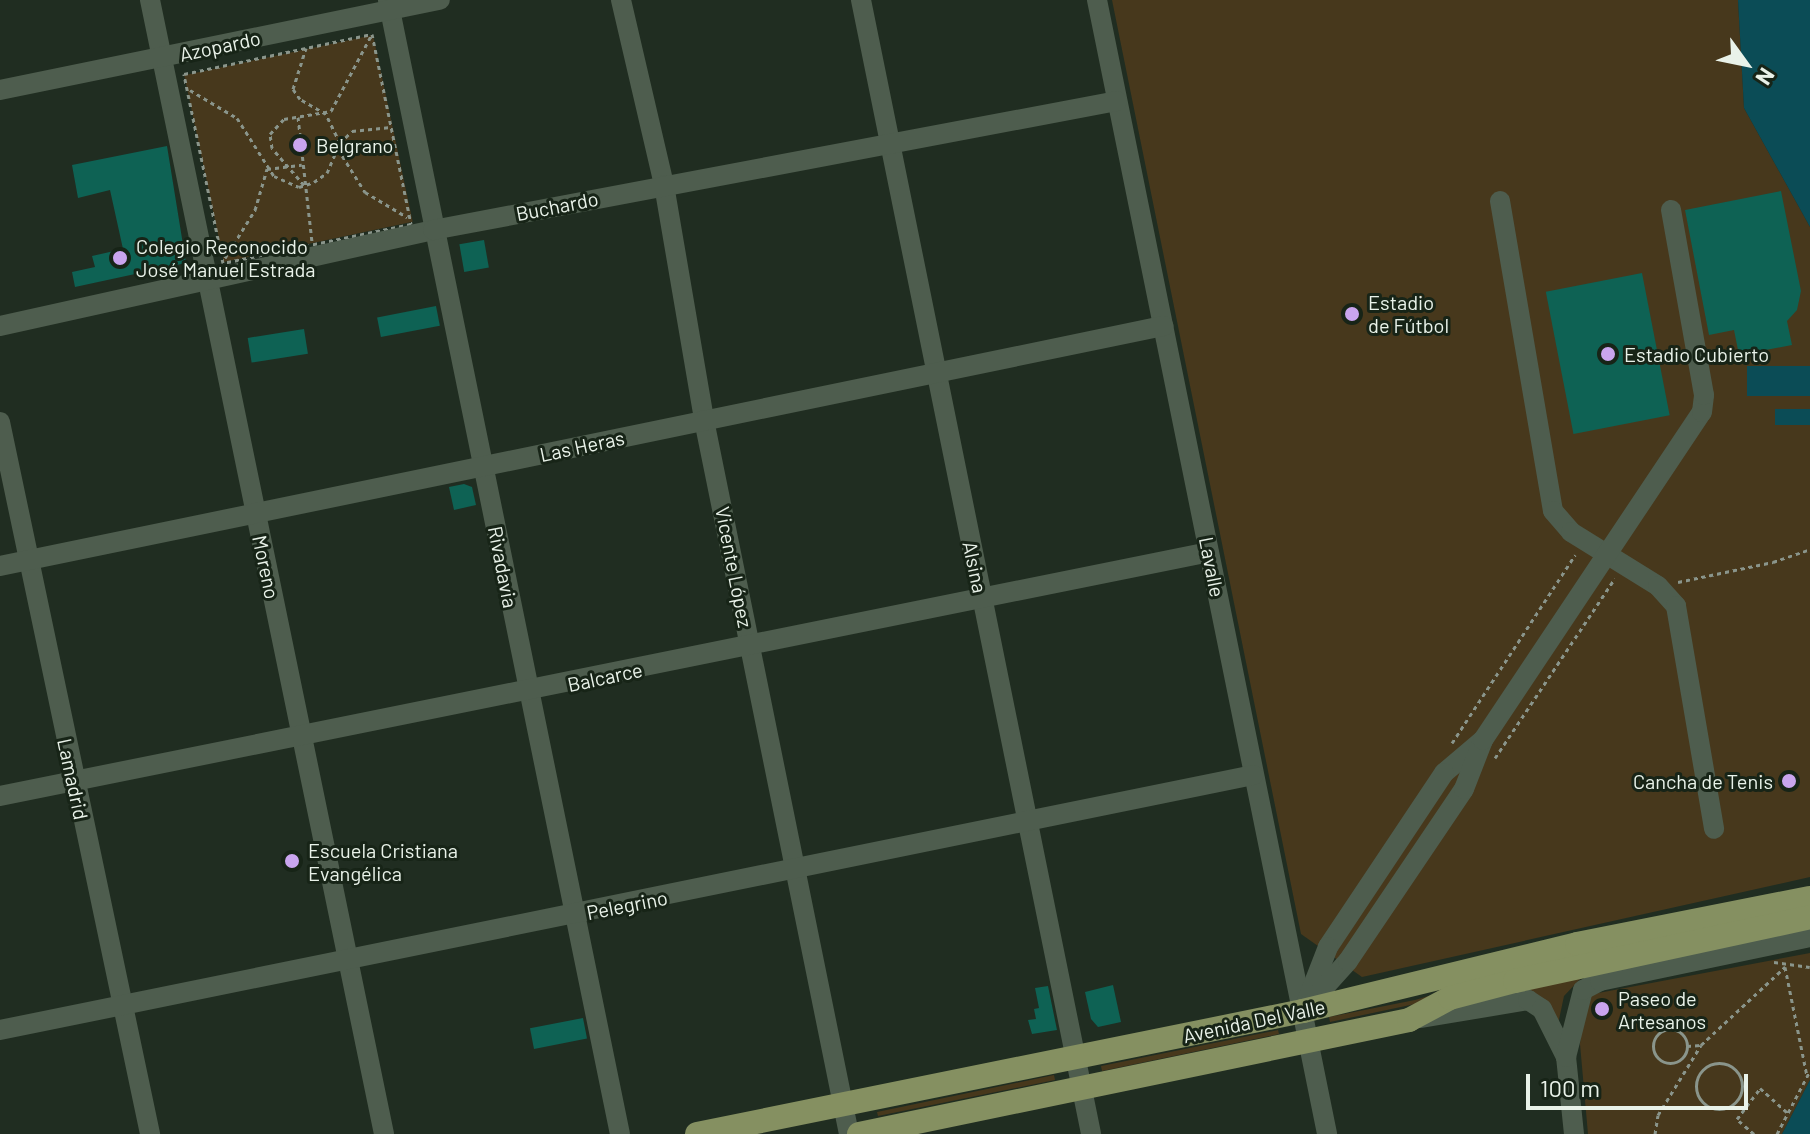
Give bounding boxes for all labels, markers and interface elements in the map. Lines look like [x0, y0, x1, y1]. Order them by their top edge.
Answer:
north arrow [1706, 24, 1786, 104]
street label: Azopardo [177, 26, 263, 66]
text: N [1751, 64, 1781, 90]
place label: Belgrano [316, 133, 393, 157]
marker: Belgrano [291, 136, 309, 154]
street label: Buchardo [514, 186, 600, 226]
place label: Colegio Reconocido José Manuel Estrada [136, 234, 316, 281]
marker: Colegio Reconocido José Manuel Estrada [111, 249, 129, 267]
place label: Estadio de Fútbol [1368, 290, 1449, 337]
marker: Estadio de Fútbol [1343, 305, 1361, 323]
place label: Estadio Cubierto [1624, 342, 1769, 366]
marker: Estadio Cubierto [1599, 345, 1617, 363]
street label: Las Heras [537, 425, 627, 467]
street label: Vicente López [711, 504, 757, 630]
street label: Rivadavia [483, 524, 523, 610]
street label: Moreno [248, 533, 284, 601]
street label: Lavalle [1194, 535, 1230, 599]
street label: Alsina [958, 539, 992, 595]
street label: Balcarce [565, 657, 645, 697]
street label: Lamadrid [53, 736, 93, 822]
place label: Cancha de Tenis [1633, 769, 1773, 793]
marker: Cancha de Tenis [1780, 772, 1798, 790]
place label: Escuela Cristiana Evangélica [308, 838, 458, 885]
marker: Escuela Cristiana Evangélica [283, 852, 301, 870]
street label: Pelegrino [584, 885, 670, 925]
place label: Paseo de Artesanos [1618, 986, 1706, 1033]
street label: Avenida Del Valle [1181, 994, 1327, 1048]
marker: Paseo de Artesanos [1593, 1000, 1611, 1018]
scale bar [1530, 1058, 1752, 1108]
text: 100 m [1540, 1073, 1600, 1102]

